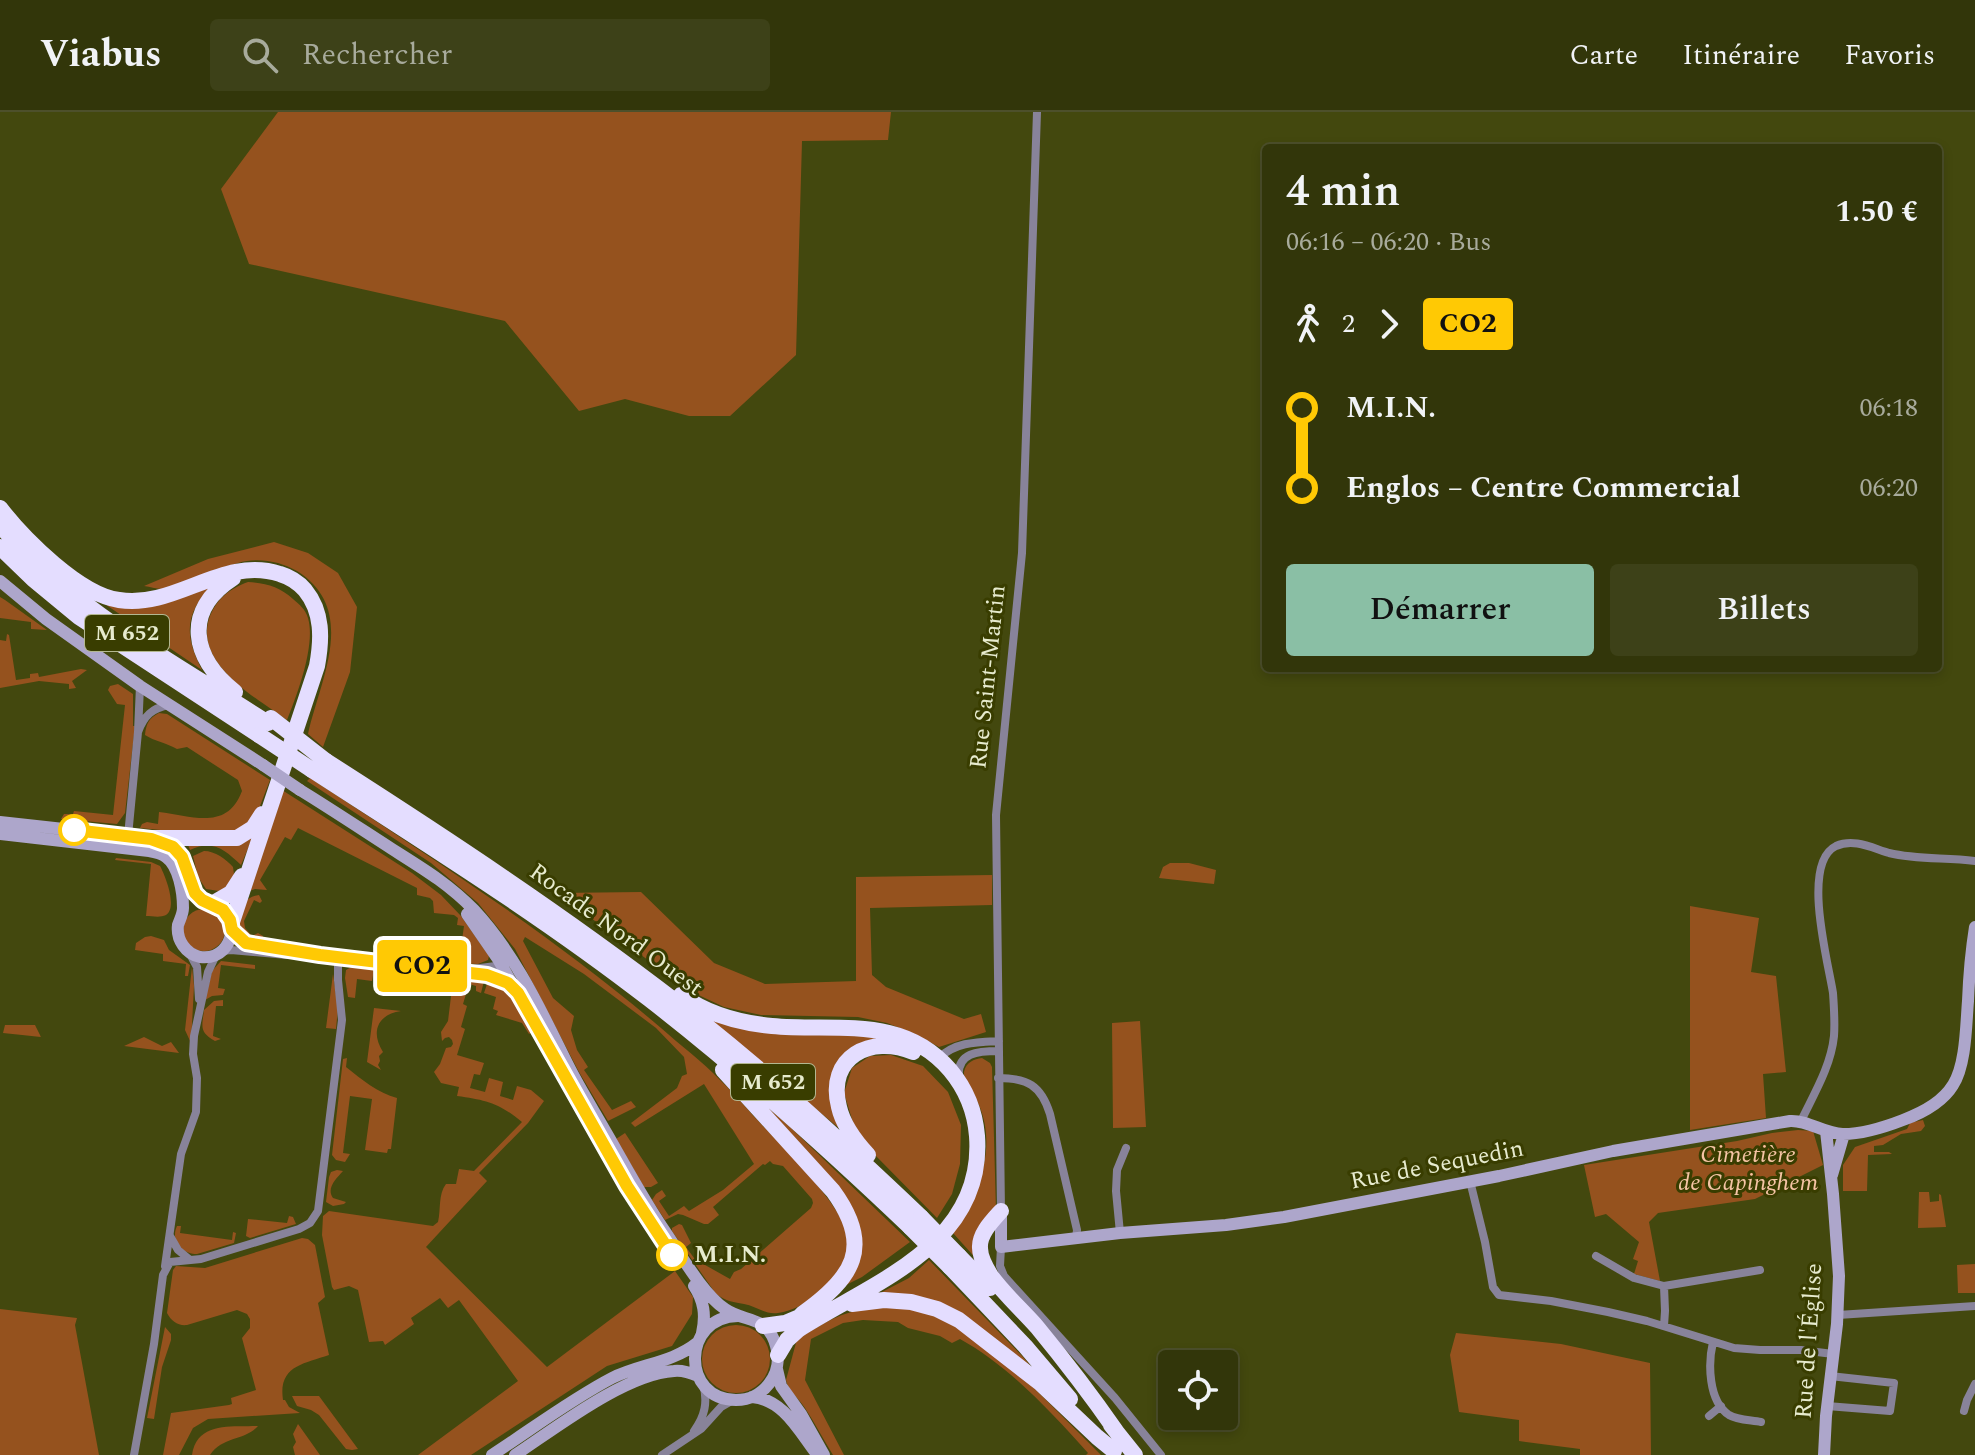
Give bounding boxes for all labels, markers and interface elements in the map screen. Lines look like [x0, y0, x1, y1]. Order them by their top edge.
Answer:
search box [210, 19, 770, 91]
text: Viabus [40, 26, 162, 84]
text: Rechercher [302, 32, 453, 78]
icon: search [238, 33, 282, 77]
text: Carte [1570, 34, 1638, 77]
text: Itinéraire [1682, 34, 1800, 77]
text: Favoris [1844, 34, 1935, 77]
text: 4 min [1286, 158, 1400, 225]
text: 1.50 € [1835, 189, 1918, 235]
text: 06:16 – 06:20 · Bus [1286, 222, 1491, 262]
icon: walk [1286, 302, 1330, 346]
icon: forward [1367, 302, 1411, 346]
text: CO2 [1439, 302, 1497, 345]
text: 2 [1342, 304, 1355, 344]
text: M.I.N. [1346, 385, 1436, 431]
text: 06:18 [1859, 388, 1918, 428]
text: Englos – Centre Commercial [1346, 465, 1741, 511]
text: 06:20 [1859, 468, 1918, 508]
button: Démarrer [1286, 564, 1594, 656]
button: Billets [1610, 564, 1918, 656]
street label: Rue Saint-Martin [960, 583, 1016, 771]
road number: M 652 [85, 615, 169, 651]
unlabelled marker [59, 815, 89, 845]
street label: Rocade Nord Ouest [522, 854, 710, 1006]
line badge: CO2 [376, 940, 468, 992]
text: CO2 [393, 944, 451, 987]
road number: M 652 [731, 1064, 815, 1100]
street label: Rue de Sequedin [1347, 1131, 1527, 1199]
park label: Cimetière de Capinghem [1678, 1137, 1819, 1201]
place label: M.I.N. [694, 1237, 766, 1273]
marker: M.I.N. [657, 1240, 687, 1270]
street label: Rue de l'Église [1786, 1262, 1832, 1420]
map controls [1158, 1350, 1238, 1430]
button: locate [1158, 1350, 1238, 1430]

